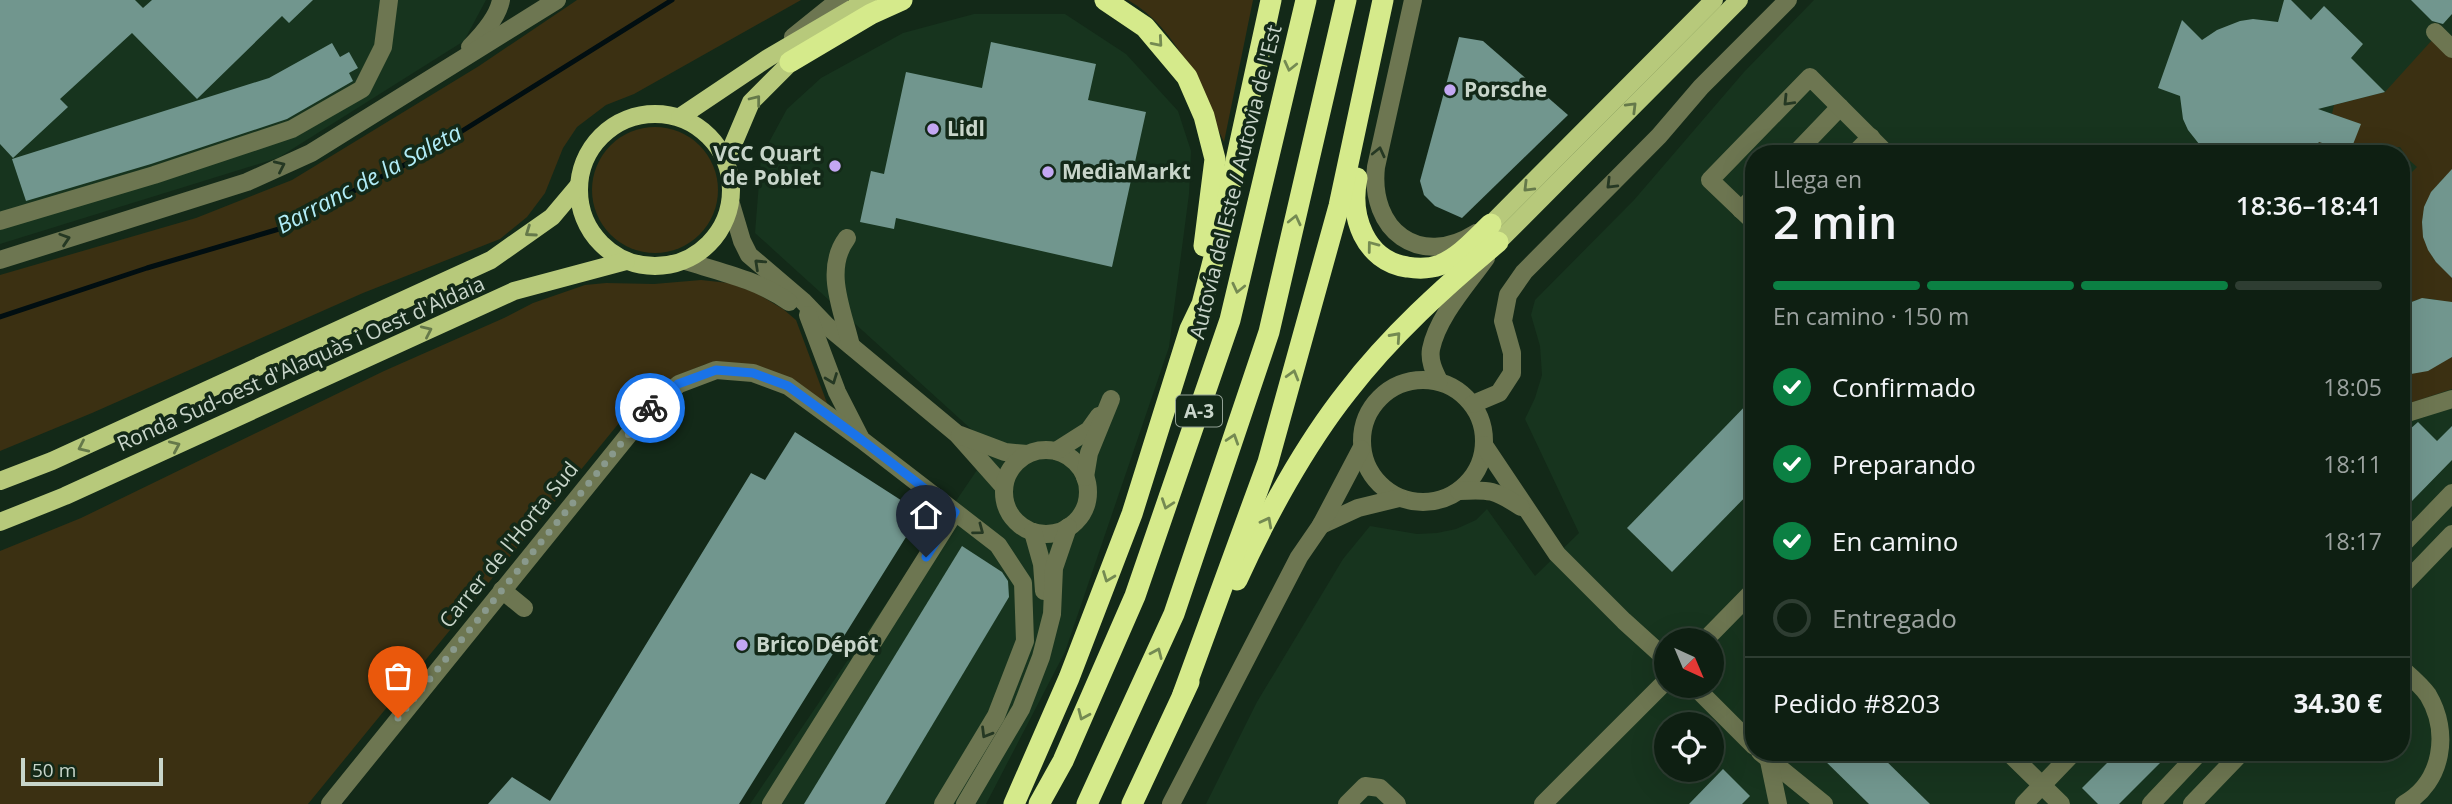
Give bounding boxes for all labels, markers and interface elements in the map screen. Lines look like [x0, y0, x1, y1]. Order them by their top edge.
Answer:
street label: Autovía del Este / Autovia de l'Est [1182, 22, 1288, 342]
one-way arrow [1150, 34, 1162, 47]
one-way arrow [1284, 60, 1299, 72]
place label: Porsche [1464, 75, 1547, 103]
marker: Porsche [1442, 82, 1458, 98]
one-way arrow [1783, 92, 1796, 105]
one-way arrow [747, 95, 760, 107]
one-way arrow [1624, 102, 1637, 115]
place label: Lidl [947, 114, 985, 142]
water label: Barranc de la Saleta [270, 116, 467, 241]
marker: Lidl [925, 121, 941, 137]
place label: VCC Quart de Poblet [713, 139, 821, 191]
one-way arrow [1371, 147, 1385, 159]
place label: MediaMarkt [1062, 157, 1191, 185]
marker: VCC Quart de Poblet [827, 158, 843, 174]
one-way arrow [273, 161, 286, 175]
text: Llega en [1773, 163, 1862, 195]
marker: MediaMarkt [1040, 164, 1056, 180]
one-way arrow [1606, 176, 1619, 189]
one-way arrow [1523, 178, 1536, 191]
text: 18:36–18:41 [2236, 187, 2382, 223]
text: 2 min [1773, 190, 1897, 252]
one-way arrow [1287, 214, 1301, 226]
one-way arrow [525, 224, 538, 236]
one-way arrow [59, 233, 71, 248]
one-way arrow [1368, 242, 1381, 254]
one-way arrow [754, 260, 767, 273]
street label: Ronda Sud-oest d'Alaquàs i Oest d'Aldaia [112, 269, 489, 457]
one-way arrow [1232, 282, 1246, 294]
text: En camino · 150 m [1773, 300, 1969, 332]
one-way arrow [420, 325, 432, 339]
one-way arrow [1388, 332, 1400, 345]
icon: check [1773, 368, 1811, 406]
one-way arrow [1284, 369, 1299, 381]
text: Confirmado [1832, 369, 1976, 405]
text: 18:05 [2323, 371, 2382, 403]
one-way arrow [824, 372, 838, 384]
courier [615, 373, 685, 443]
icon: bike [631, 389, 669, 427]
road number: A-3 [1176, 396, 1222, 426]
one-way arrow [1225, 433, 1239, 446]
one-way arrow [78, 439, 90, 453]
one-way arrow [168, 440, 180, 454]
icon: check [1773, 445, 1811, 483]
text: Preparando [1832, 446, 1976, 482]
text: 18:11 [2323, 448, 2382, 480]
street label: Carrer de l'Horta Sud [432, 455, 584, 633]
pin [896, 485, 956, 557]
icon: home [907, 496, 945, 534]
one-way arrow [1161, 497, 1175, 509]
one-way arrow [1258, 517, 1272, 529]
one-way arrow [971, 522, 983, 535]
icon: check [1773, 522, 1811, 560]
text: En camino [1832, 523, 1958, 559]
text: 18:17 [2323, 525, 2382, 557]
one-way arrow [1102, 571, 1116, 583]
text: Entregado [1832, 600, 1957, 636]
north arrow [1654, 628, 1724, 698]
map controls [1654, 628, 1724, 782]
place label: Brico Dépôt [756, 630, 879, 658]
marker: Brico Dépôt [734, 637, 750, 653]
pin [368, 646, 428, 718]
one-way arrow [1149, 648, 1163, 660]
icon: bag [379, 657, 417, 695]
text: Pedido #8203 [1773, 685, 1940, 721]
text: 34.30 € [2294, 685, 2382, 721]
one-way arrow [1077, 708, 1091, 720]
button: locate [1654, 712, 1724, 782]
one-way arrow [981, 725, 994, 738]
scale bar [21, 755, 163, 787]
text: 50 m [32, 757, 76, 783]

